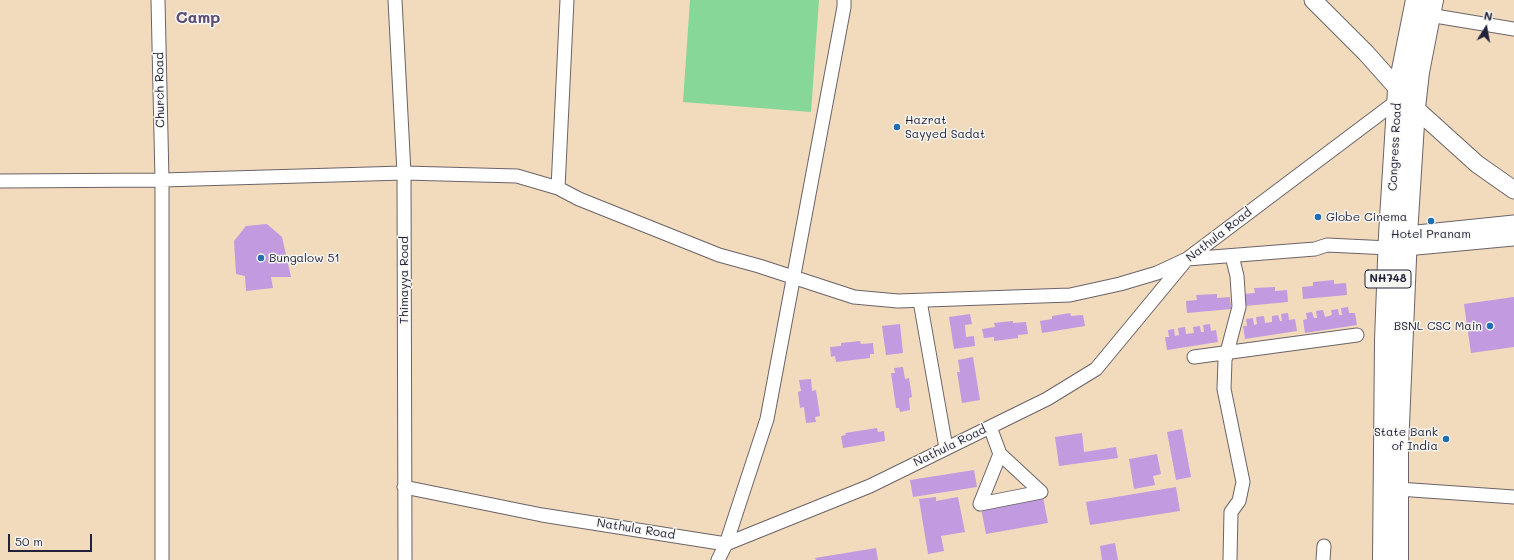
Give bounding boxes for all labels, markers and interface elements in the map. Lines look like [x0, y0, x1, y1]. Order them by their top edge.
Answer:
district label: Camp [176, 8, 220, 28]
north arrow [1466, 8, 1506, 48]
text: N [1483, 8, 1494, 24]
street label: Church Road [152, 52, 168, 128]
street label: Congress Road [1386, 103, 1404, 191]
place label: Hazrat Sayyed Sadat [905, 113, 985, 141]
marker: Hazrat Sayyed Sadat [892, 122, 902, 132]
street label: Nathula Road [1183, 205, 1255, 265]
place label: Globe Cinema [1326, 210, 1407, 224]
marker: Globe Cinema [1313, 212, 1323, 222]
marker: Hotel Pranam [1426, 216, 1436, 226]
place label: Hotel Pranam [1391, 227, 1471, 241]
street label: Thimayya Road [397, 236, 411, 324]
place label: Bungalow 51 [269, 251, 340, 265]
marker: Bungalow 51 [256, 253, 266, 263]
road number: NH748 [1365, 270, 1411, 288]
place label: BSNL CSC Main [1394, 319, 1482, 333]
marker: BSNL CSC Main [1485, 321, 1495, 331]
street label: Nathula Road [911, 422, 989, 470]
place label: State Bank of India [1374, 425, 1438, 453]
marker: State Bank of India [1441, 434, 1451, 444]
street label: Nathula Road [596, 516, 676, 542]
scale bar [10, 526, 94, 552]
text: 50 m [15, 533, 43, 549]

